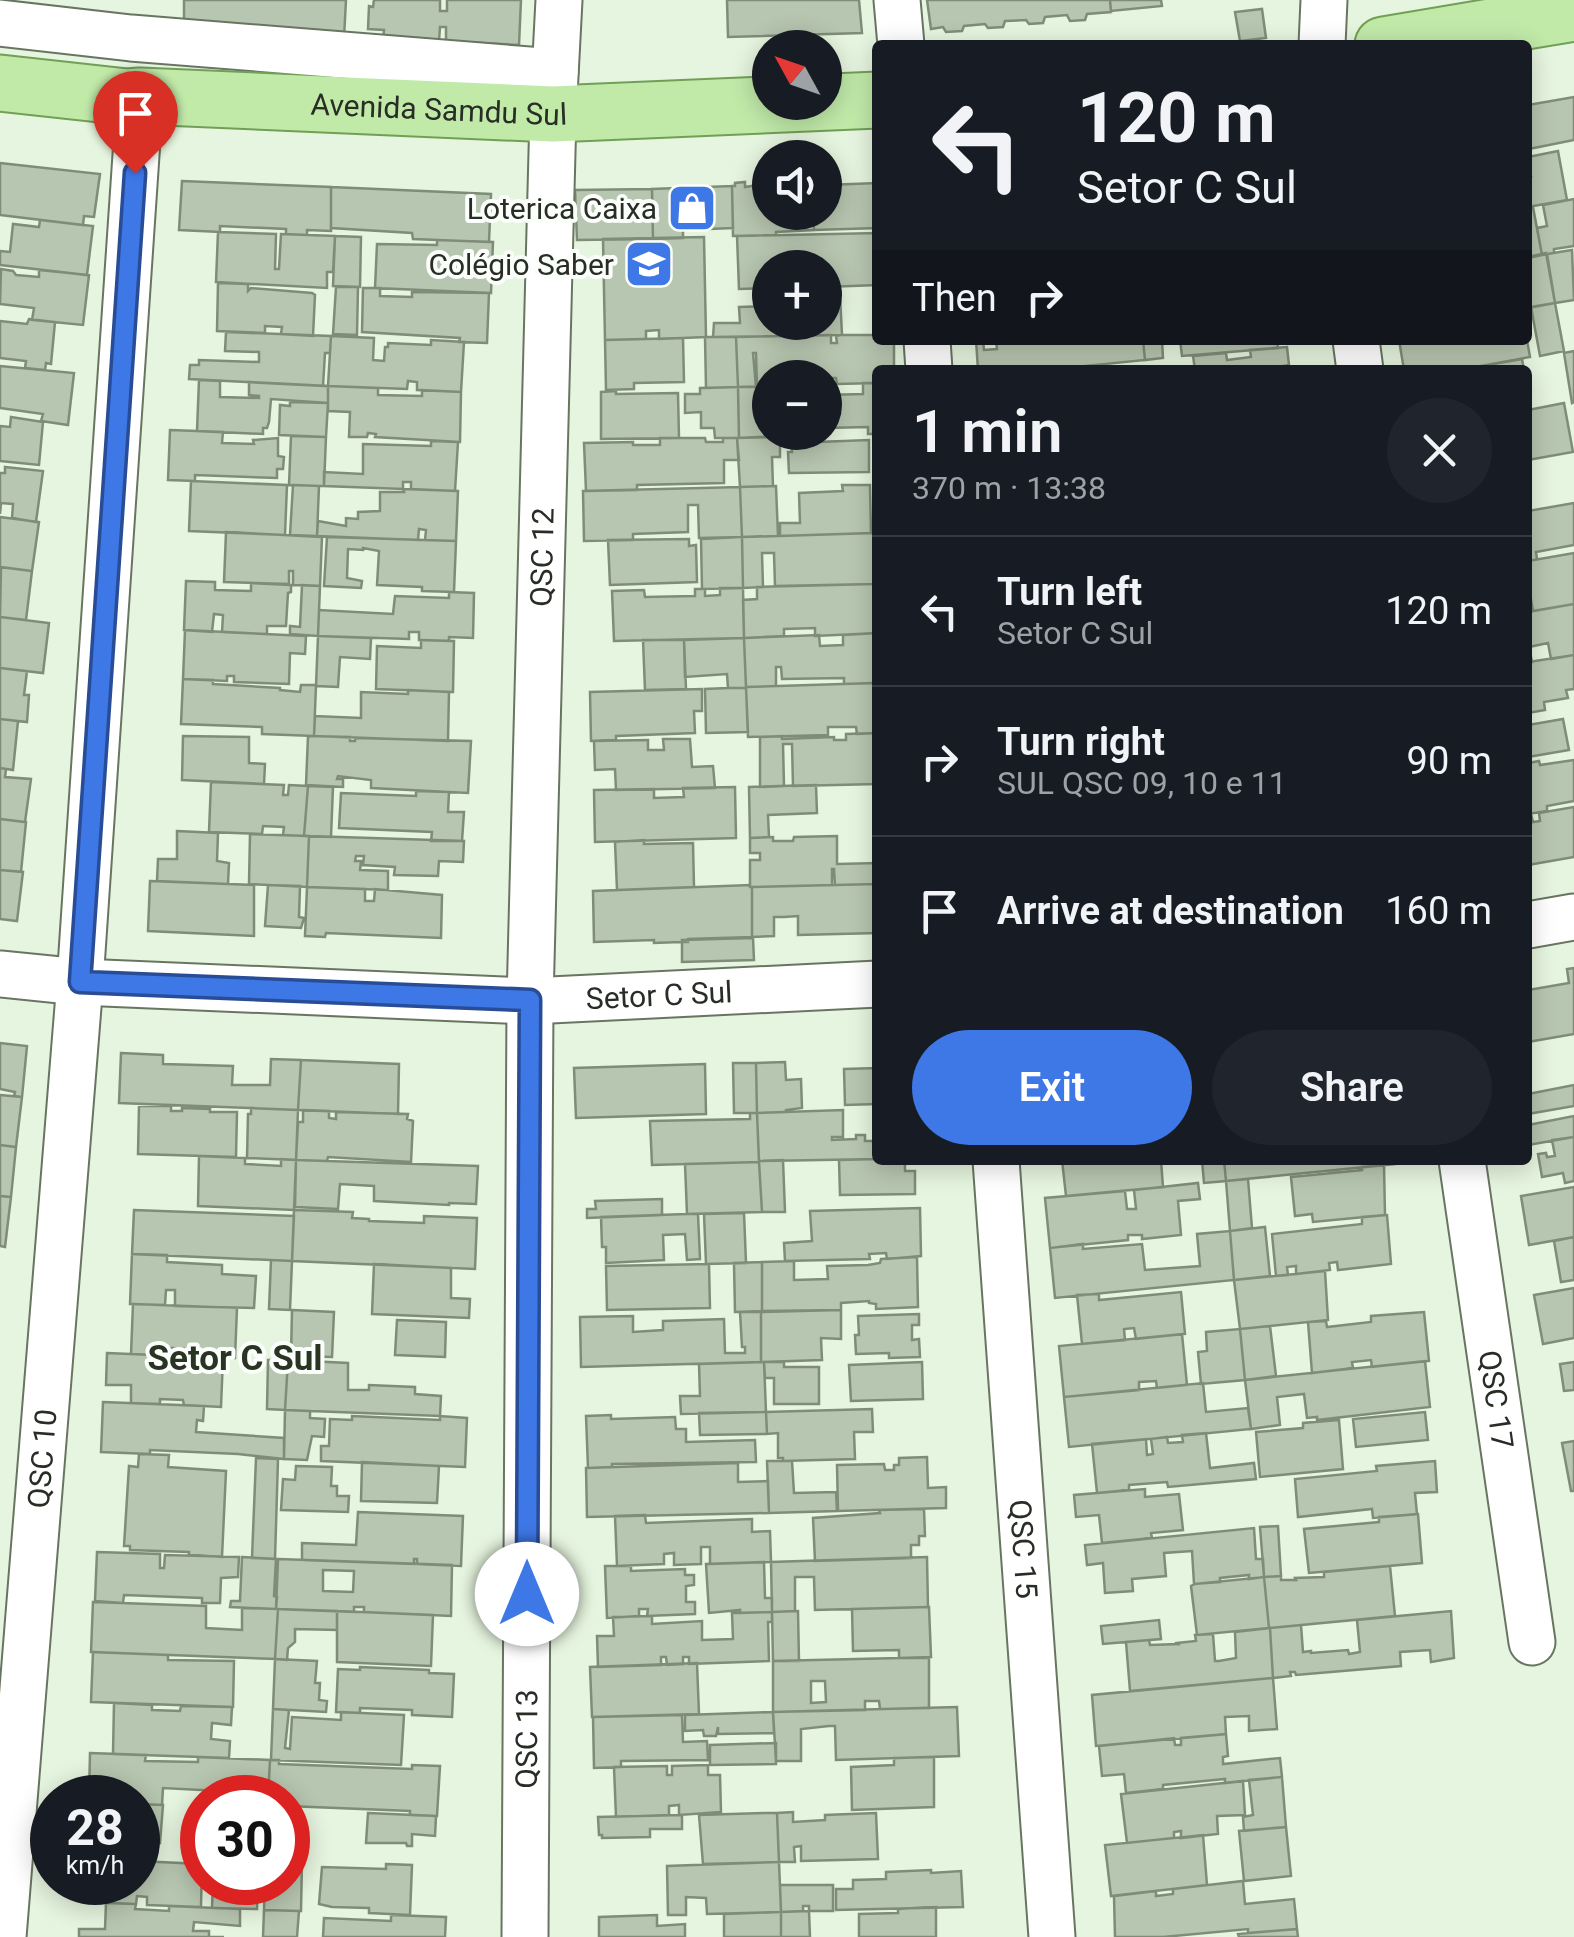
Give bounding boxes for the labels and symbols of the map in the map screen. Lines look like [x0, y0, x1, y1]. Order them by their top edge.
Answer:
north arrow [752, 30, 842, 120]
pin [93, 71, 178, 174]
street label: Avenida Samdu Sul [310, 86, 568, 132]
shop icon: Loterica Caixa [666, 182, 718, 234]
place label: Loterica Caixa [467, 191, 657, 226]
school or university icon: Colégio Saber [623, 238, 675, 290]
place label: Colégio Saber [428, 247, 614, 282]
street label: QSC 12 [523, 507, 560, 607]
street label: Setor C Sul [585, 974, 733, 1016]
district label: Setor C Sul [147, 1338, 323, 1379]
street label: QSC 17 [1472, 1348, 1521, 1451]
street label: QSC 10 [20, 1408, 63, 1509]
street label: QSC 15 [1003, 1498, 1045, 1600]
position arrow [475, 1542, 579, 1646]
street label: QSC 13 [508, 1689, 544, 1789]
speed limit sign: 30 [180, 1775, 310, 1905]

